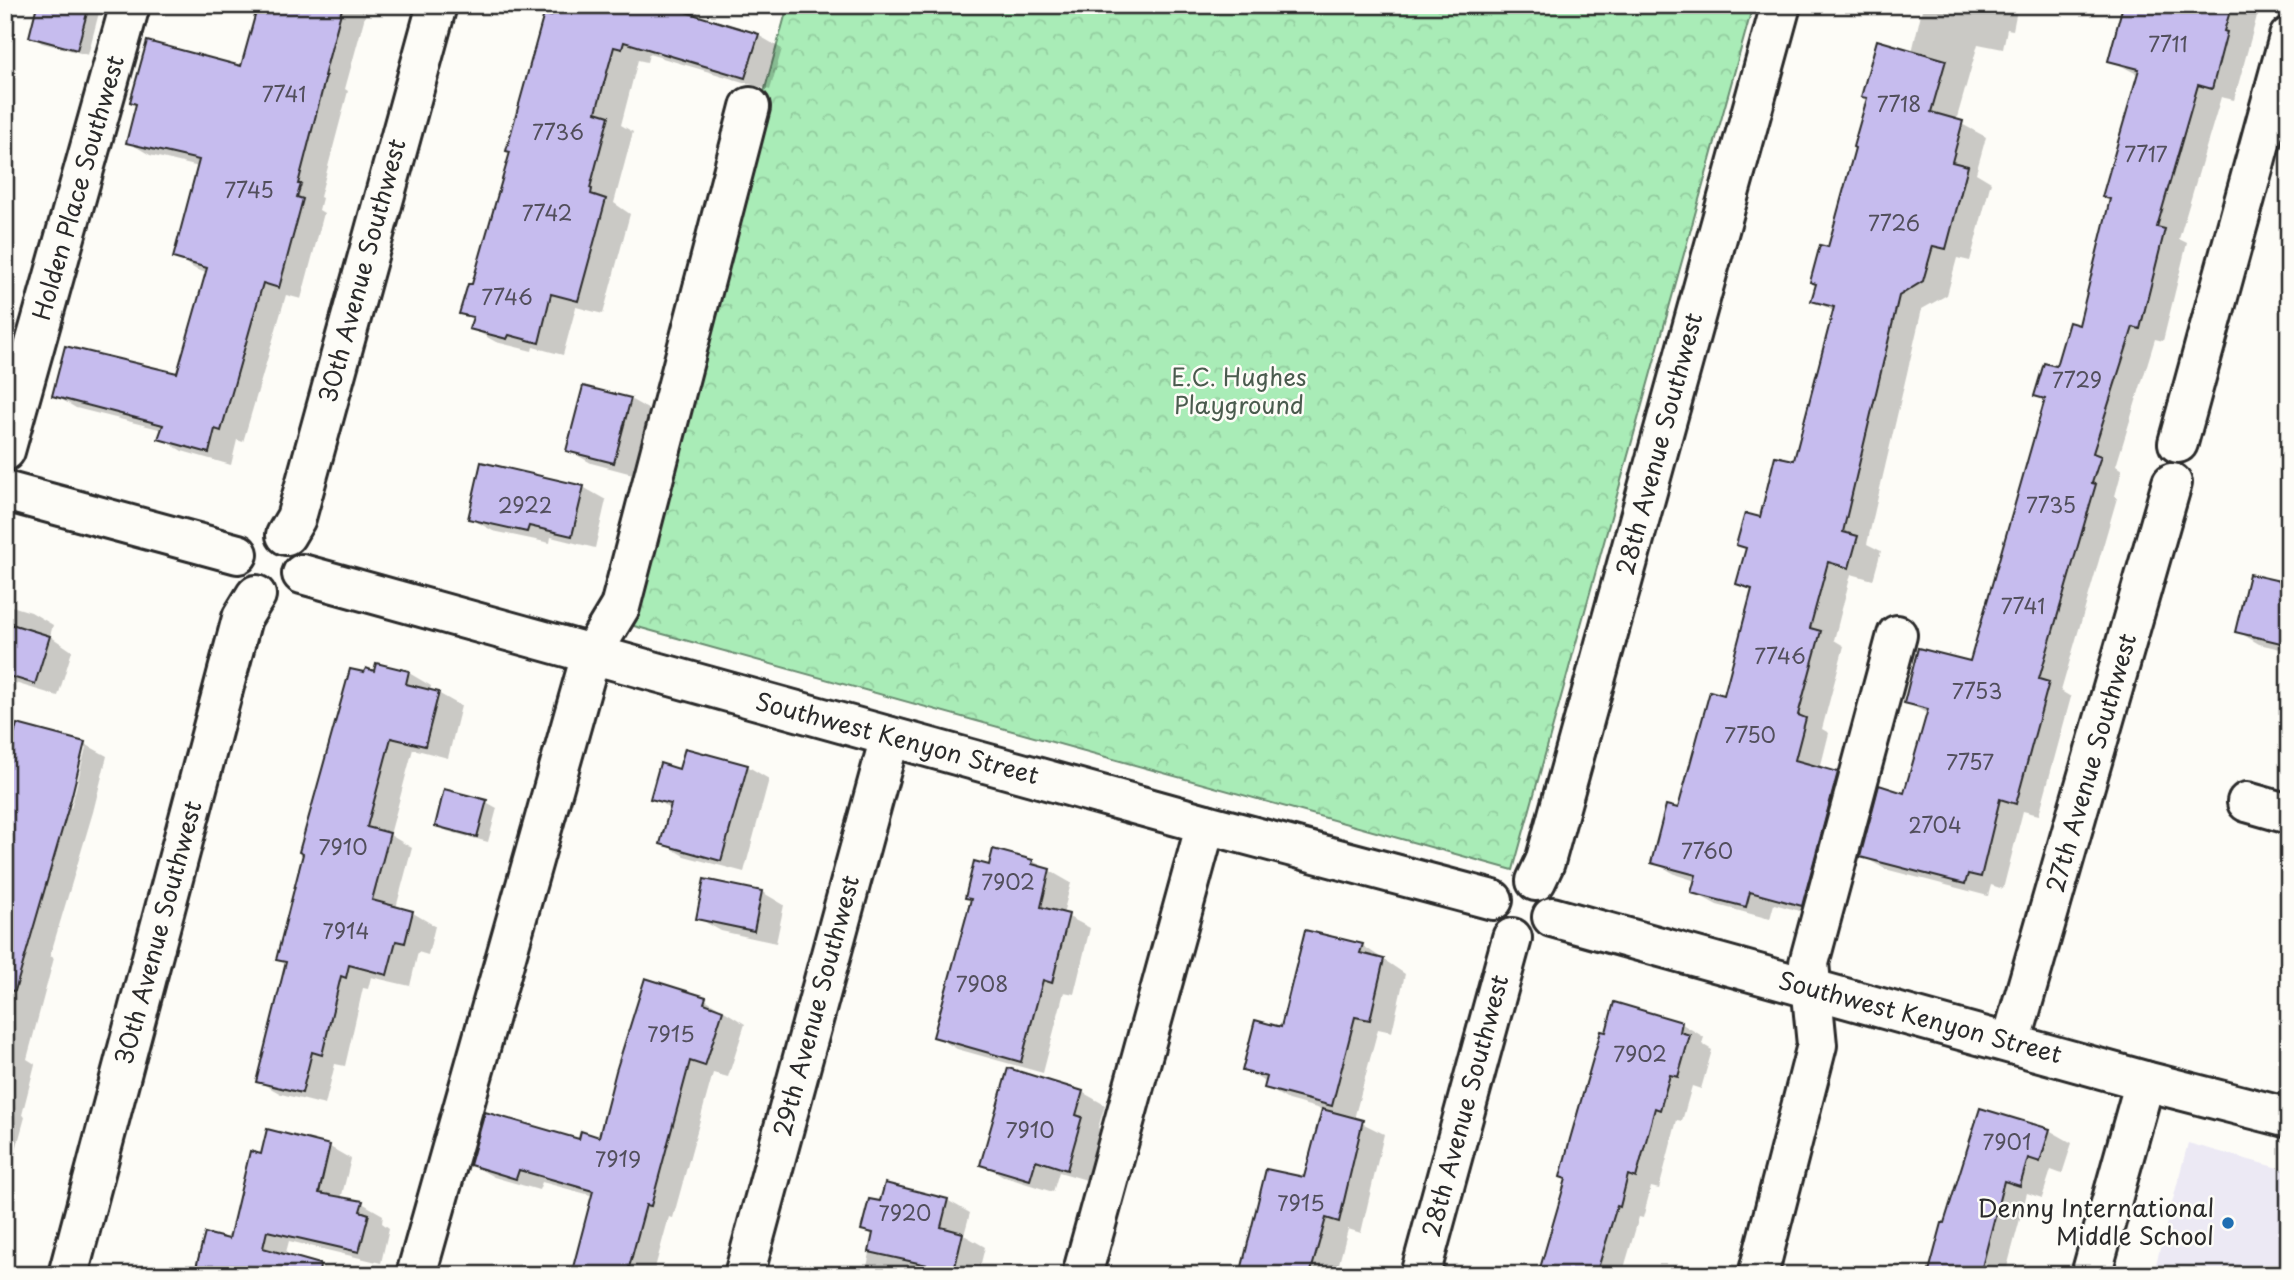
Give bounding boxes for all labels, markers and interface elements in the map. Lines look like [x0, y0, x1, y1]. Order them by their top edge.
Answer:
house number: 7711 [2148, 27, 2188, 59]
street label: Holden Place Southwest [22, 51, 132, 324]
house number: 7741 [262, 77, 306, 109]
house number: 7718 [1877, 87, 1921, 119]
house number: 7736 [532, 115, 584, 147]
street label: 30th Avenue Southwest [309, 135, 414, 406]
house number: 7717 [2124, 137, 2168, 169]
house number: 7745 [224, 173, 274, 205]
house number: 7742 [522, 196, 572, 228]
house number: 7726 [1868, 206, 1920, 238]
house number: 7746 [481, 280, 533, 312]
street label: 28th Avenue Southwest [1606, 308, 1710, 579]
park label: E.C. Hughes Playground [1171, 358, 1307, 422]
house number: 7729 [2052, 363, 2102, 395]
house number: 2922 [498, 488, 552, 520]
house number: 7735 [2026, 488, 2076, 520]
house number: 7741 [2001, 589, 2045, 621]
street label: 27th Avenue Southwest [2036, 629, 2144, 896]
house number: 7746 [1754, 639, 1806, 671]
house number: 7753 [1952, 674, 2002, 706]
street label: Southwest Kenyon Street [752, 682, 1043, 792]
house number: 7750 [1724, 718, 1776, 750]
house number: 7757 [1946, 745, 1994, 777]
street label: 30th Avenue Southwest [105, 797, 210, 1068]
house number: 2704 [1908, 808, 1962, 840]
house number: 7910 [318, 830, 368, 862]
house number: 7760 [1681, 834, 1733, 866]
house number: 7902 [981, 865, 1035, 897]
street label: 29th Avenue Southwest [763, 871, 867, 1140]
house number: 7914 [323, 914, 369, 946]
street label: Southwest Kenyon Street [1775, 961, 2066, 1071]
house number: 7908 [956, 967, 1008, 999]
street label: 28th Avenue Southwest [1412, 970, 1516, 1241]
house number: 7915 [647, 1017, 695, 1049]
house number: 7902 [1613, 1037, 1667, 1069]
house number: 7910 [1005, 1113, 1055, 1145]
house number: 7901 [1983, 1125, 2031, 1157]
house number: 7919 [595, 1142, 641, 1174]
house number: 7915 [1277, 1186, 1325, 1218]
place label: Denny International Middle School [1977, 1189, 2214, 1253]
house number: 7920 [879, 1196, 931, 1228]
marker: Denny International Middle School [2220, 1215, 2236, 1231]

